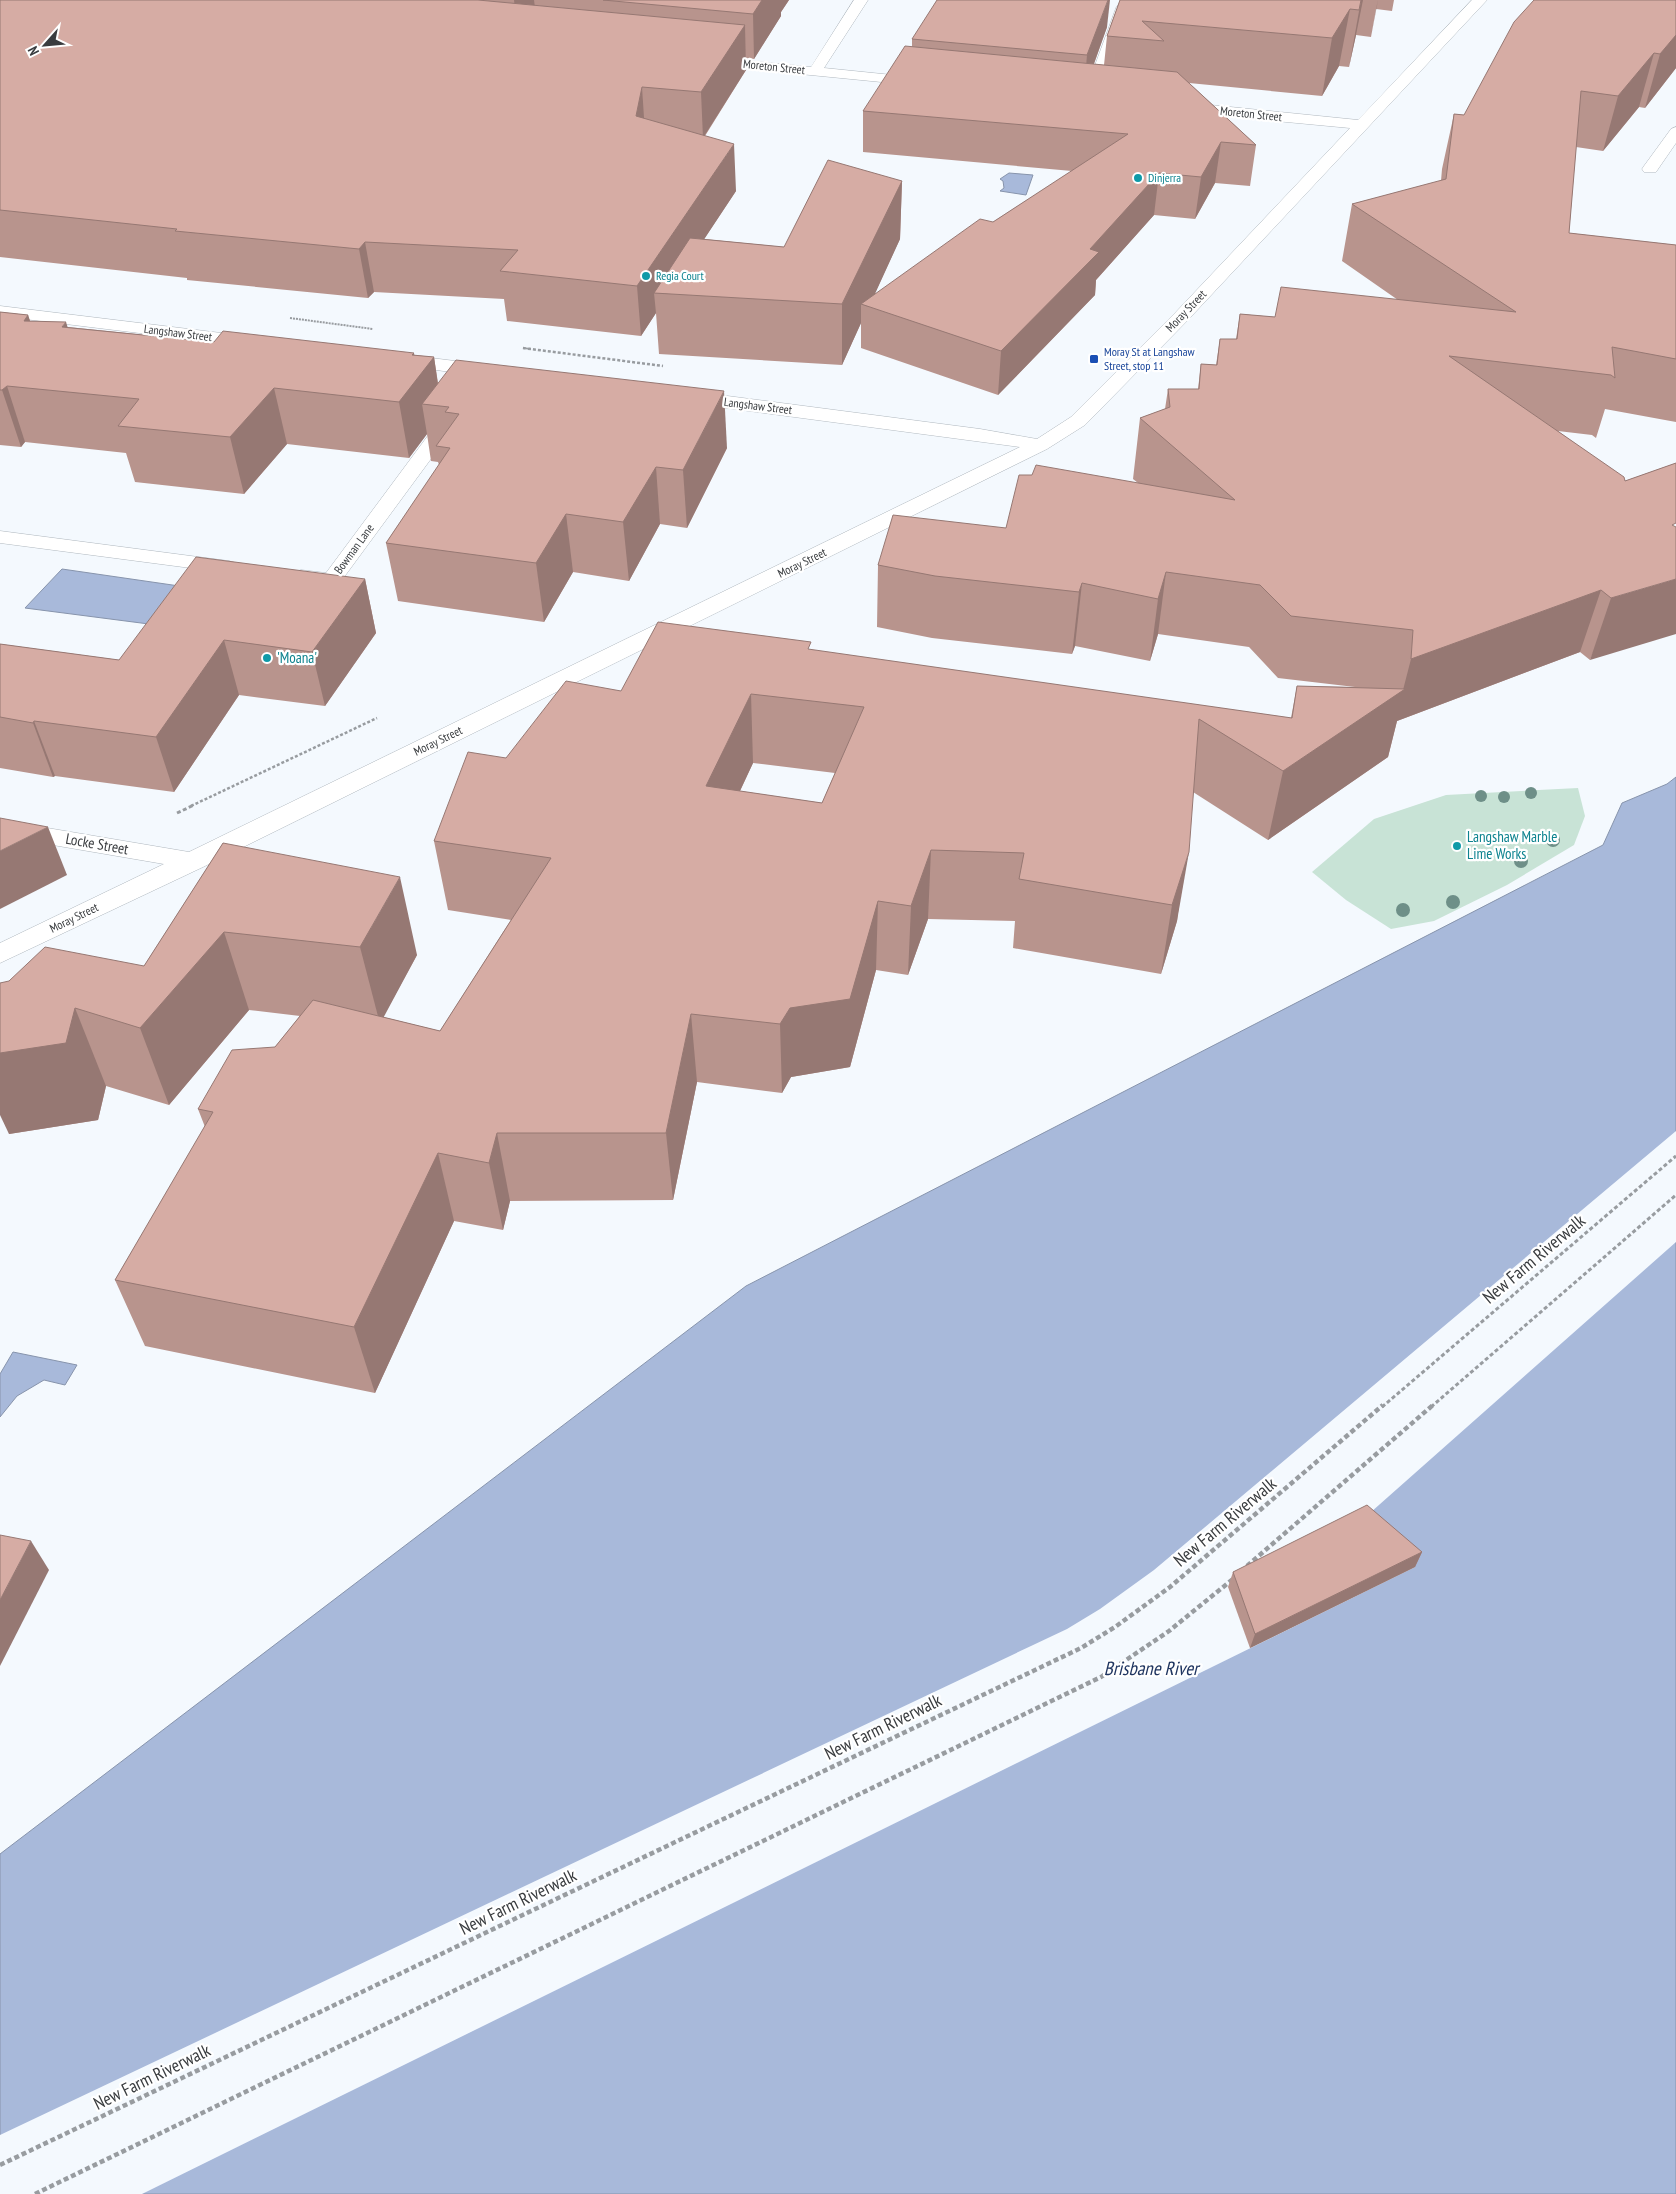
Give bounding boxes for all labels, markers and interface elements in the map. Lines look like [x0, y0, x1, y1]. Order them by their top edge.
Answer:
north arrow [20, 20, 70, 70]
text: N [24, 43, 43, 58]
street label: Moreton Street [742, 56, 806, 77]
street label: Moreton Street [1219, 103, 1283, 124]
place label: Dinjerra [1148, 170, 1181, 185]
marker: Dinjerra [1132, 172, 1144, 184]
place label: Regia Court [656, 268, 704, 283]
marker: Regia Court [640, 270, 652, 282]
street label: Moray Street [1162, 286, 1210, 335]
street label: Langshaw Street [143, 321, 214, 344]
place label: Moray St at Langshaw Street, stop 11 [1104, 344, 1195, 373]
marker: Moray St at Langshaw Street, stop 11 [1088, 353, 1100, 365]
street label: Langshaw Street [723, 394, 794, 417]
street label: Bowman Lane [330, 521, 377, 577]
street label: Moray Street [775, 544, 829, 581]
place label: 'Moana' [277, 648, 317, 667]
marker: 'Moana' [261, 652, 273, 664]
street label: Moray Street [411, 722, 465, 759]
place label: Langshaw Marble Lime Works [1467, 827, 1557, 863]
street label: Locke Street [64, 829, 130, 858]
marker: Langshaw Marble Lime Works [1451, 840, 1463, 852]
street label: Moray Street [47, 899, 101, 936]
street label: New Farm Riverwalk [1478, 1209, 1590, 1308]
street label: New Farm Riverwalk [1169, 1472, 1281, 1571]
water label: Brisbane River [1104, 1656, 1201, 1680]
street label: New Farm Riverwalk [821, 1688, 945, 1765]
street label: New Farm Riverwalk [456, 1863, 580, 1940]
street label: New Farm Riverwalk [90, 2038, 214, 2115]

